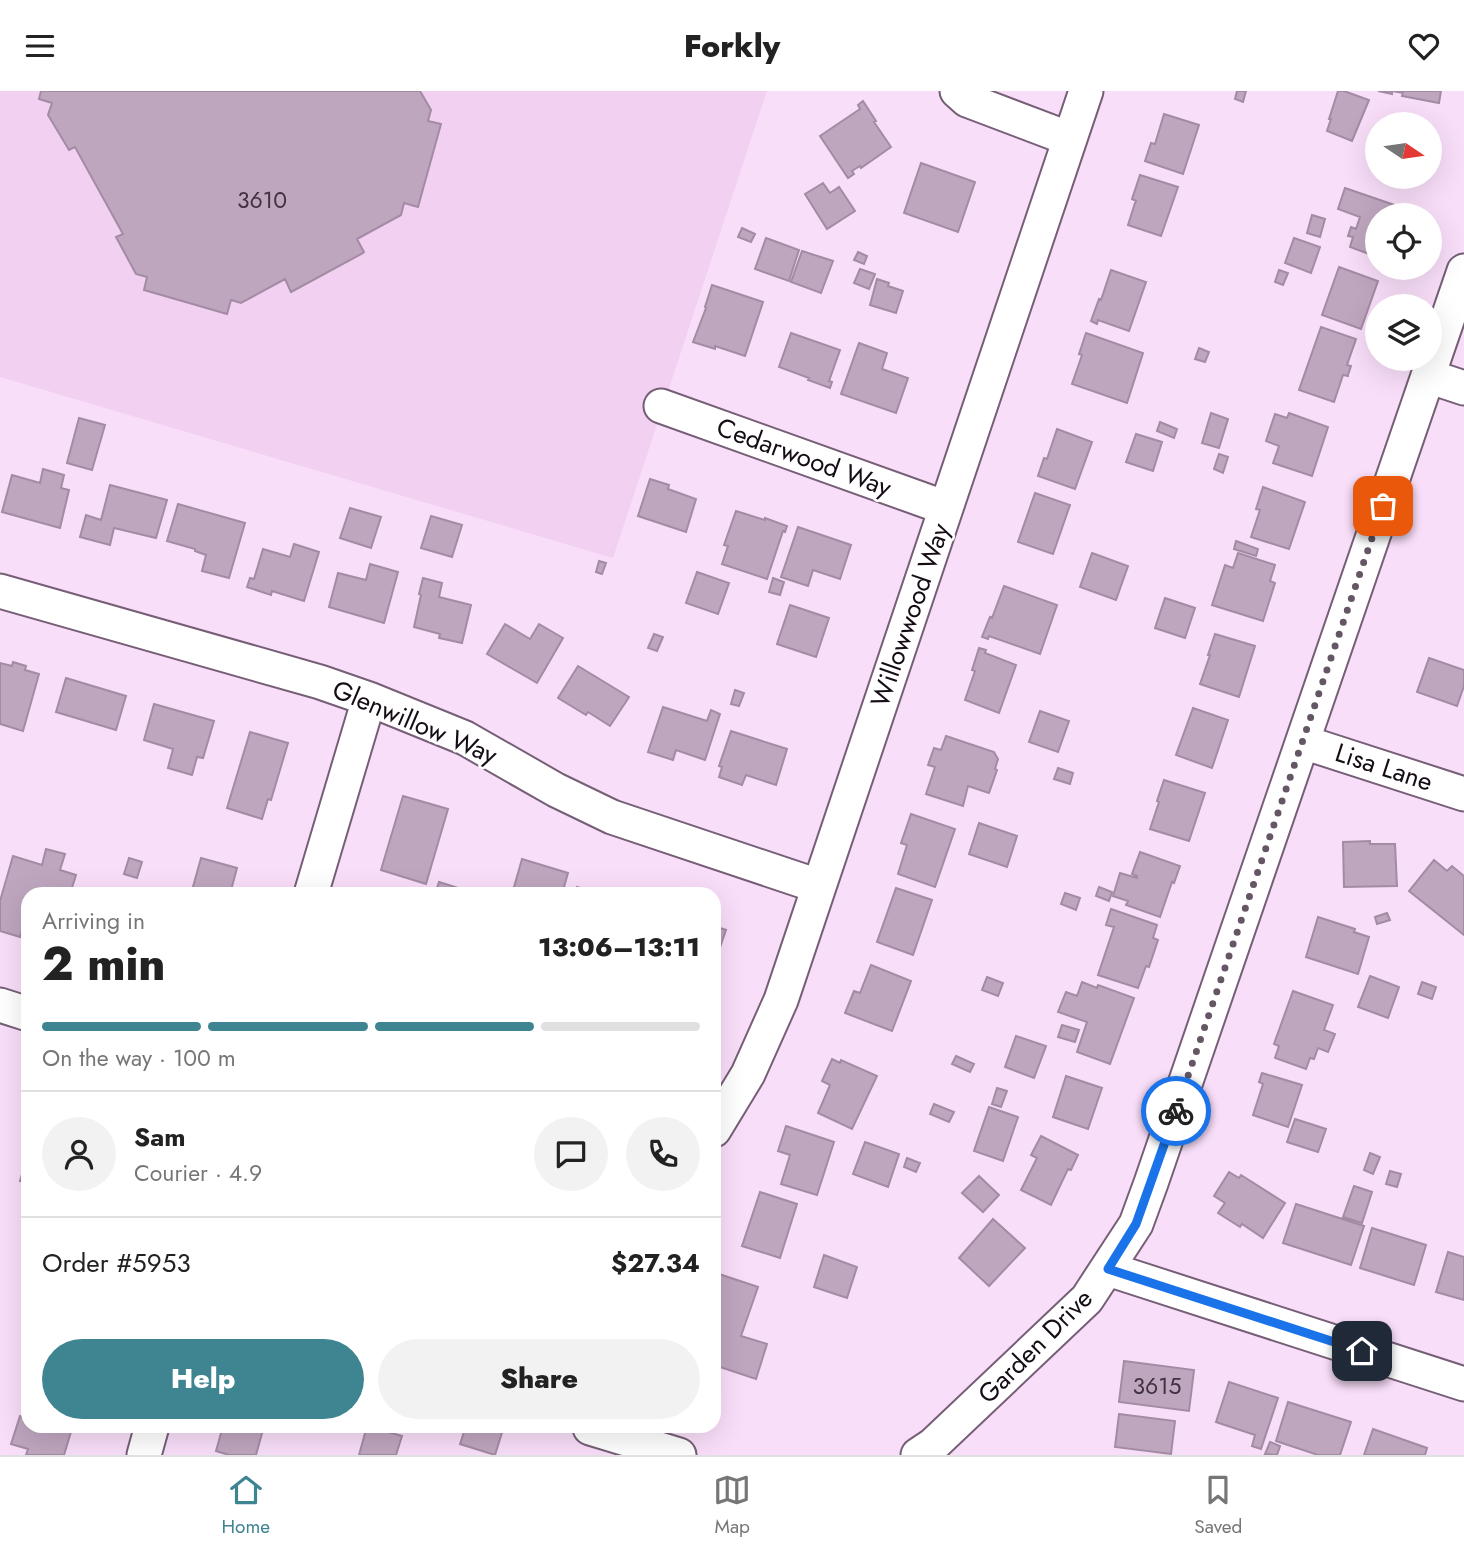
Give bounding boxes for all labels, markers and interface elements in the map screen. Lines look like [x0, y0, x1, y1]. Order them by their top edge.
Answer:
text: Forkly [684, 23, 780, 69]
icon: menu [21, 27, 59, 65]
icon: heart [1405, 27, 1443, 65]
north arrow [1365, 112, 1442, 189]
map controls [1365, 112, 1442, 371]
house number: 3610 [237, 183, 287, 217]
button: locate [1365, 203, 1442, 280]
button: layers [1365, 294, 1442, 371]
street label: Cedarwood Way [711, 408, 897, 506]
pin [1353, 476, 1413, 536]
icon: bag [1364, 487, 1402, 525]
street label: Willowwood Way [861, 518, 959, 712]
street label: Glenwillow Way [327, 670, 504, 774]
street label: Lisa Lane [1330, 733, 1438, 801]
text: Arriving in [42, 904, 145, 938]
text: 13:06–13:11 [538, 928, 700, 966]
text: 2 min [42, 931, 166, 997]
text: On the way · 100 m [42, 1041, 236, 1075]
courier [1141, 1076, 1211, 1146]
icon: bike [1157, 1092, 1195, 1130]
button: person [42, 1117, 116, 1191]
button: chat [534, 1117, 608, 1191]
button: phone [626, 1117, 700, 1191]
text: Sam [134, 1118, 186, 1156]
text: Courier · 4.9 [134, 1156, 262, 1190]
text: Order #5953 [42, 1244, 191, 1282]
text: $27.34 [611, 1244, 700, 1282]
street label: Garden Drive [969, 1280, 1101, 1412]
pin [1332, 1321, 1392, 1381]
icon: home [1343, 1332, 1381, 1370]
button: Help [42, 1339, 364, 1419]
button: Share [378, 1339, 700, 1419]
house number: 3615 [1132, 1369, 1182, 1403]
tab: Home [222, 1471, 270, 1540]
tab: Map [713, 1471, 751, 1540]
tab: Saved [1194, 1471, 1242, 1540]

